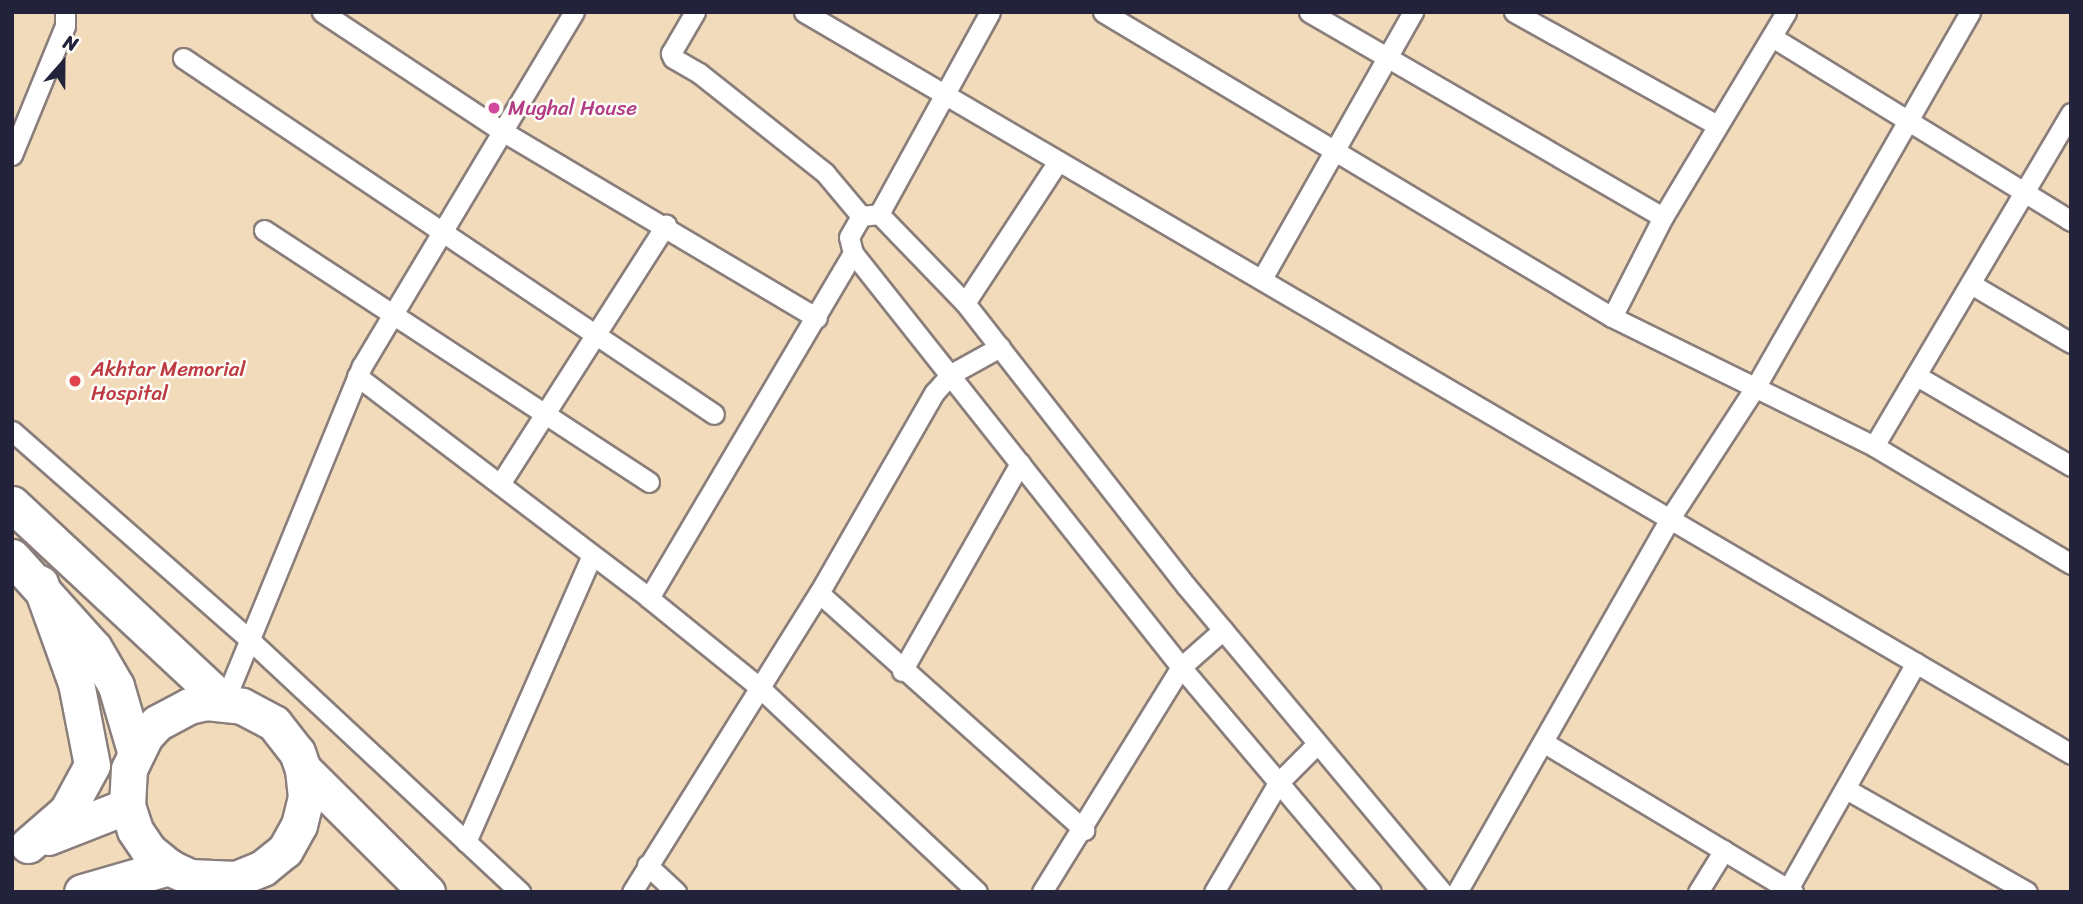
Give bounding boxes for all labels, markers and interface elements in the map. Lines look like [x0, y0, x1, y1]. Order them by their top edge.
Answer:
text: N [59, 25, 83, 61]
north arrow [28, 28, 98, 98]
place label: Mughal House [508, 95, 637, 121]
marker: Mughal House [486, 100, 502, 116]
place label: Akhtar Memorial Hospital [91, 356, 246, 406]
marker: Akhtar Memorial Hospital [65, 371, 85, 391]

